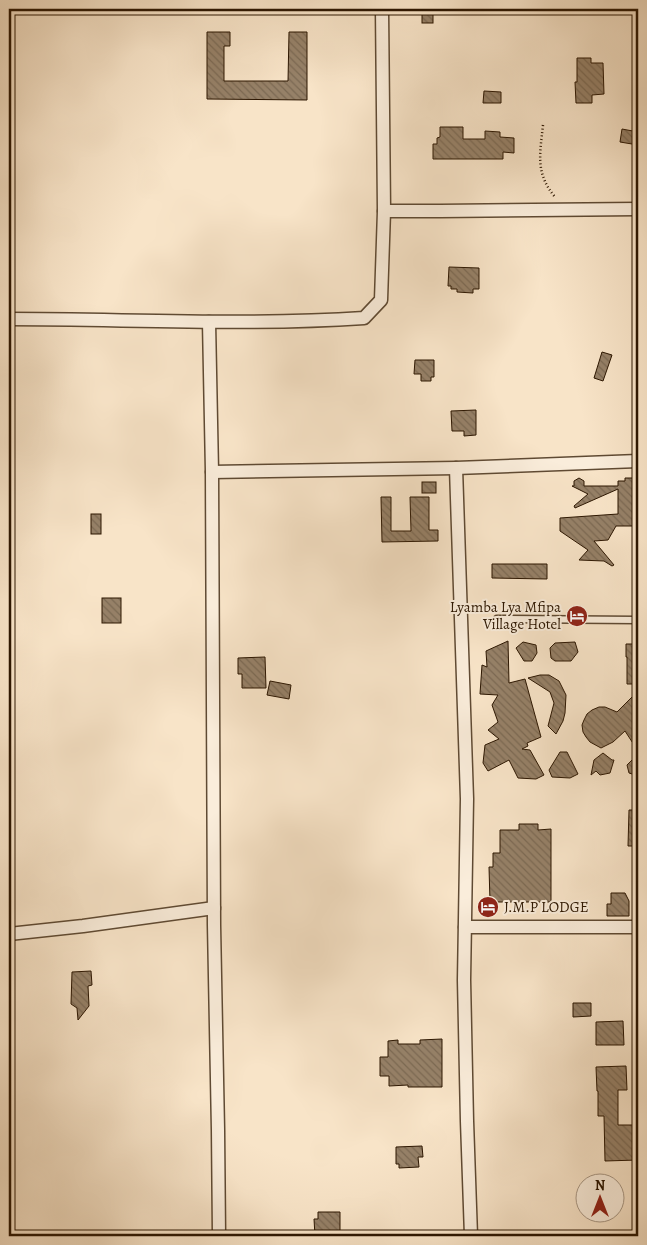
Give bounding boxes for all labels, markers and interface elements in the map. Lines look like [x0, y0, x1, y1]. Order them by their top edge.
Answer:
place label: Lyamba Lya Mfipa Village Hotel [450, 597, 561, 634]
hotel icon: Lyamba Lya Mfipa Village Hotel [565, 604, 589, 628]
hotel icon: J.M.P LODGE [476, 895, 500, 919]
place label: J.M.P LODGE [504, 897, 589, 917]
north arrow [574, 1172, 624, 1222]
text: N [595, 1176, 605, 1195]

